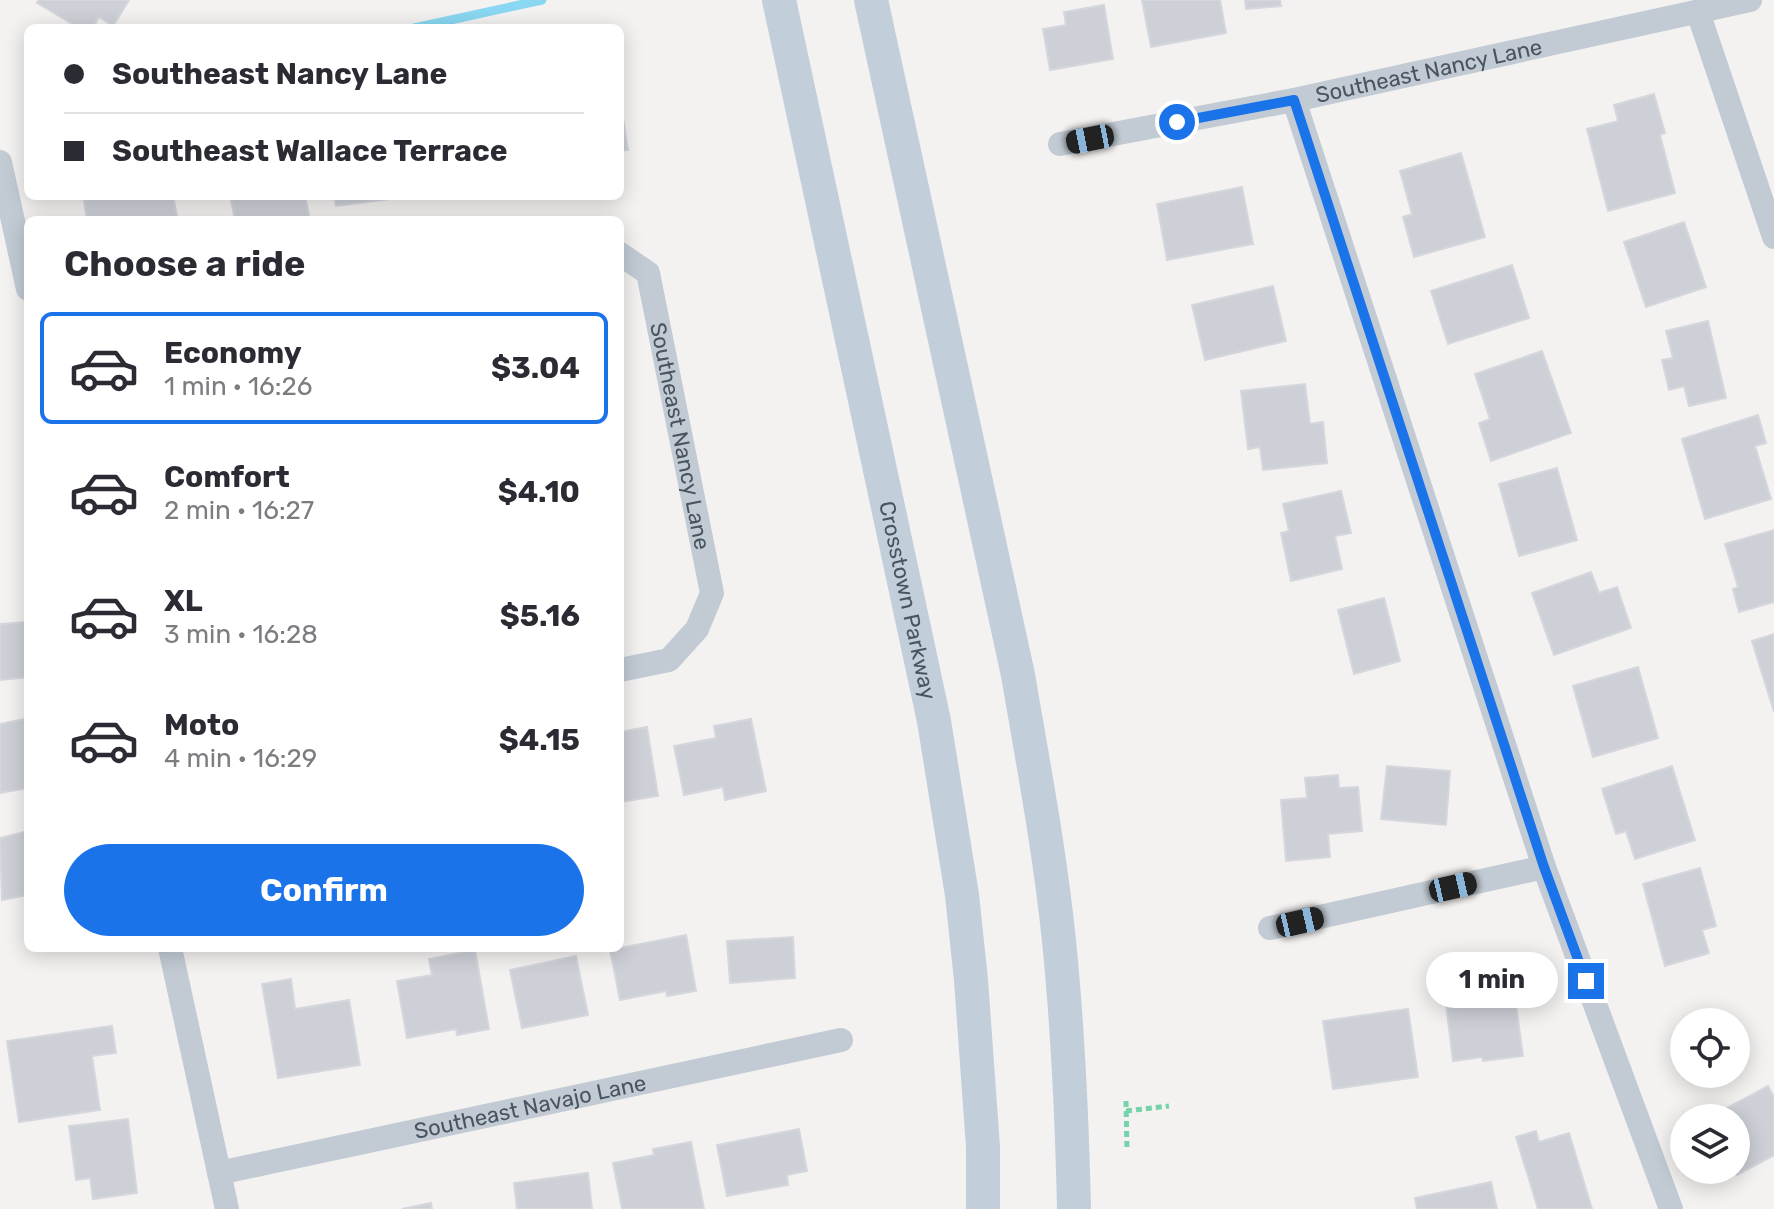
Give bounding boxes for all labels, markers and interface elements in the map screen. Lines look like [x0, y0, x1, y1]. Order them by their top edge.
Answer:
street label: Southeast Nancy Lane [1313, 33, 1545, 109]
text: Southeast Nancy Lane [112, 56, 447, 92]
route start [1159, 104, 1195, 140]
car [1064, 123, 1116, 155]
text: Southeast Wallace Terrace [112, 133, 508, 169]
text: Choose a ride [64, 242, 305, 285]
street label: Southeast Nancy Lane [644, 320, 716, 552]
icon: car [68, 332, 140, 404]
text: Economy [164, 335, 302, 371]
text: $3.04 [491, 350, 580, 386]
text: 1 min · 16:26 [164, 371, 312, 402]
icon: car [68, 456, 140, 528]
text: Comfort [164, 459, 290, 495]
text: $4.10 [498, 474, 580, 510]
text: 2 min · 16:27 [164, 495, 314, 526]
street label: Crosstown Parkway [873, 499, 942, 702]
icon: car [68, 580, 140, 652]
text: XL [164, 583, 203, 619]
text: $5.16 [500, 598, 580, 634]
text: 3 min · 16:28 [164, 619, 318, 650]
icon: car [68, 704, 140, 776]
text: Moto [164, 707, 239, 743]
text: $4.15 [499, 722, 580, 758]
text: 4 min · 16:29 [164, 743, 317, 774]
button: Confirm [64, 844, 584, 936]
car [1427, 870, 1479, 904]
car [1274, 905, 1326, 939]
callout: 1 min [1426, 953, 1558, 1009]
route end [1568, 963, 1604, 999]
text: 1 min [1459, 964, 1525, 995]
map controls [1670, 1008, 1750, 1184]
button: locate [1670, 1008, 1750, 1088]
street label: Southeast Navajo Lane [412, 1069, 649, 1145]
button: layers [1670, 1104, 1750, 1184]

